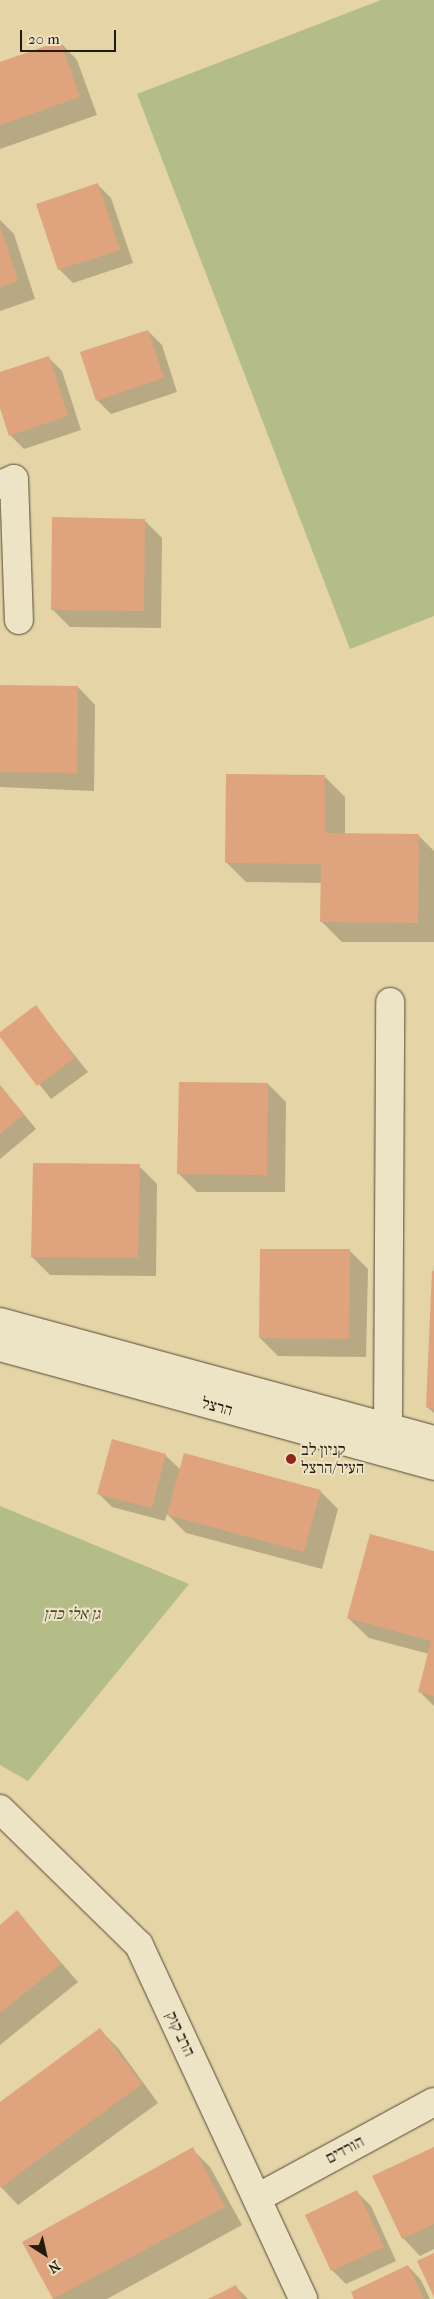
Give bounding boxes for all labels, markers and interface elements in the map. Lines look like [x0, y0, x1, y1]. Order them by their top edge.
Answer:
scale bar [22, 20, 119, 52]
text: 20 m [28, 30, 60, 48]
street label: הרצל [199, 1394, 235, 1420]
place label: קניון לב העיר/הרצל [301, 1440, 364, 1478]
marker: קניון לב העיר/הרצל [285, 1453, 297, 1465]
park label: גן אלי כהן [44, 1604, 100, 1624]
street label: הרב קוק [161, 2008, 199, 2060]
street label: הורדים [323, 2132, 367, 2168]
north arrow [20, 2229, 70, 2279]
text: N [45, 2257, 63, 2277]

